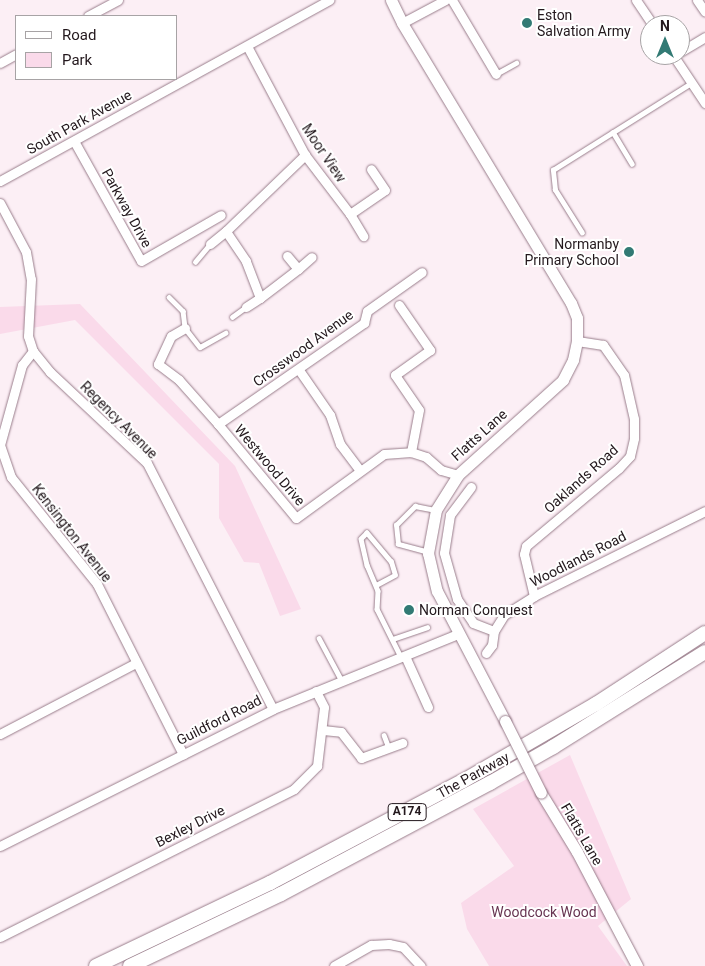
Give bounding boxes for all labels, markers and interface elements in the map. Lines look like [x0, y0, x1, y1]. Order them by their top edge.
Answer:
place label: Eston Salvation Army [537, 7, 631, 40]
legend [15, 15, 178, 80]
north arrow [640, 15, 690, 65]
marker: Eston Salvation Army [521, 17, 533, 29]
text: N [660, 18, 670, 34]
text: Road [62, 26, 96, 44]
text: Park [62, 51, 92, 69]
street label: South Park Avenue [24, 86, 134, 158]
street label: Moor View [298, 121, 350, 185]
street label: Parkway Drive [98, 166, 156, 250]
place label: Normanby Primary School [524, 236, 619, 268]
marker: Normanby Primary School [623, 246, 635, 258]
street label: Crosswood Avenue [250, 306, 356, 390]
street label: Regency Avenue [77, 378, 161, 462]
street label: Flatts Lane [448, 406, 510, 464]
street label: Westwood Drive [231, 421, 309, 509]
street label: Oaklands Road [541, 441, 621, 517]
street label: Kensington Avenue [29, 481, 115, 585]
street label: Woodlands Road [527, 528, 629, 590]
place label: Norman Conquest [419, 602, 533, 618]
marker: Norman Conquest [403, 604, 415, 616]
street label: Guildford Road [174, 691, 264, 749]
street label: The Parkway [434, 748, 512, 802]
street label: Flatts Lane [557, 800, 607, 868]
street label: Bexley Drive [153, 801, 227, 851]
road number: A174 [387, 802, 427, 822]
park label: Woodcock Wood [491, 904, 597, 920]

